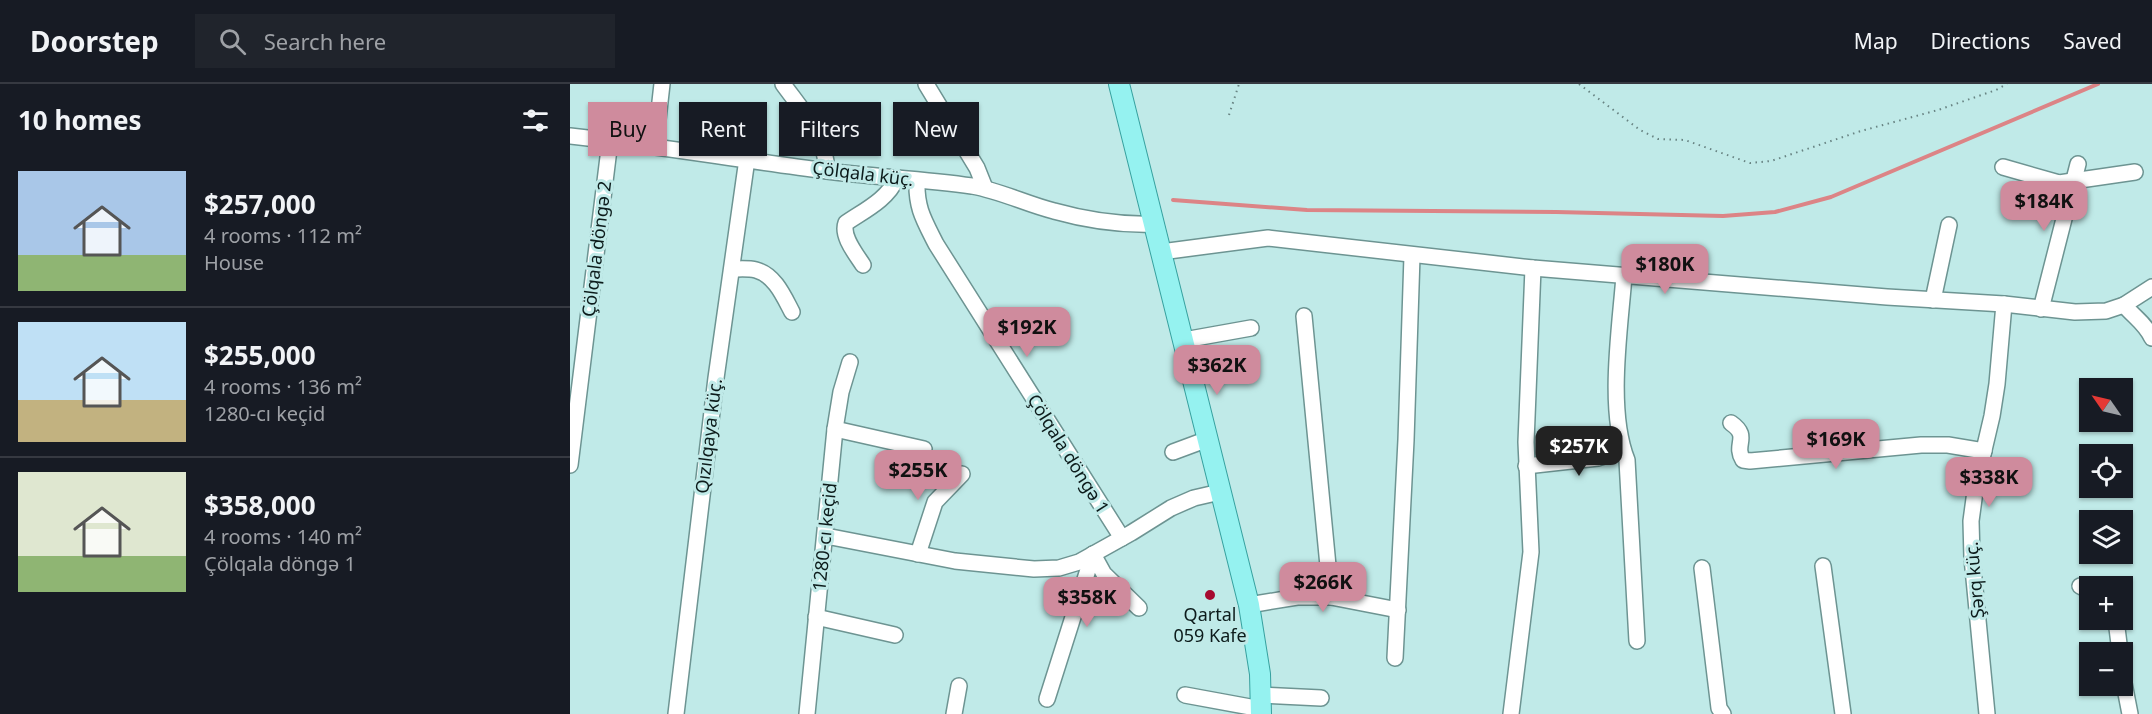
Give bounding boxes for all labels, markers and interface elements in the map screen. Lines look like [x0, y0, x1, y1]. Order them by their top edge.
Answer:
search box [195, 14, 615, 68]
text: Doorstep [30, 22, 159, 60]
icon: search [216, 25, 249, 58]
text: Search here [264, 26, 386, 56]
text: Map [1854, 27, 1898, 55]
text: Directions [1931, 27, 2030, 55]
text: Saved [2063, 27, 2122, 55]
text: 10 homes [18, 102, 142, 138]
chip: Buy [588, 102, 667, 156]
chip: Rent [679, 102, 767, 156]
chip: Filters [779, 102, 881, 156]
chip: New [893, 102, 979, 156]
icon: filters [519, 104, 552, 137]
street label: Çölqala küç. [811, 155, 915, 191]
street label: Çölqala döngə 2 [576, 180, 616, 318]
pin: $184K [2002, 181, 2086, 232]
text: $257,000 [204, 186, 316, 222]
text: $184K [2014, 187, 2074, 214]
icon: home [66, 195, 138, 267]
text: 4 rooms · 112 m² [204, 222, 362, 249]
pin: $180K [1623, 244, 1707, 295]
text: House [204, 249, 264, 276]
text: $180K [1635, 250, 1695, 277]
pin: $192K [985, 307, 1069, 358]
text: $192K [997, 313, 1057, 340]
text: $255,000 [204, 337, 316, 373]
pin: $362K [1175, 345, 1259, 396]
icon: home [66, 346, 138, 418]
text: $362K [1187, 351, 1247, 378]
text: 4 rooms · 136 m² [204, 373, 362, 400]
street label: Qızılqaya küç. [689, 377, 727, 495]
north arrow [2079, 378, 2133, 432]
map controls [2079, 378, 2133, 696]
street label: Çölqala döngə 1 [1022, 389, 1115, 518]
text: 1280-cı keçid [204, 400, 325, 427]
pin: $169K [1794, 419, 1878, 470]
text: $169K [1806, 425, 1866, 452]
pin: $257K [1537, 426, 1621, 477]
text: $257K [1549, 432, 1609, 459]
button: locate [2079, 444, 2133, 498]
pin: $255K [876, 450, 960, 501]
text: $255K [888, 456, 948, 483]
pin: $338K [1947, 457, 2031, 508]
text: $338K [1959, 463, 2019, 490]
street label: 1280-cı keçid [806, 481, 842, 592]
text: $358,000 [204, 487, 316, 523]
icon: home [66, 496, 138, 568]
button: layers [2079, 510, 2133, 564]
text: 4 rooms · 140 m² [204, 523, 362, 550]
street label: Şərq küç. [1959, 541, 1989, 620]
text: Çölqala döngə 1 [204, 550, 356, 577]
pin: $266K [1281, 562, 1365, 613]
text: $266K [1293, 568, 1353, 595]
button: + [2079, 576, 2133, 630]
pin: $358K [1045, 577, 1129, 628]
text: $358K [1057, 583, 1117, 610]
marker: Qartal 059 Kafe [1203, 588, 1217, 602]
place label: Qartal 059 Kafe [1173, 602, 1247, 647]
button: − [2079, 642, 2133, 696]

